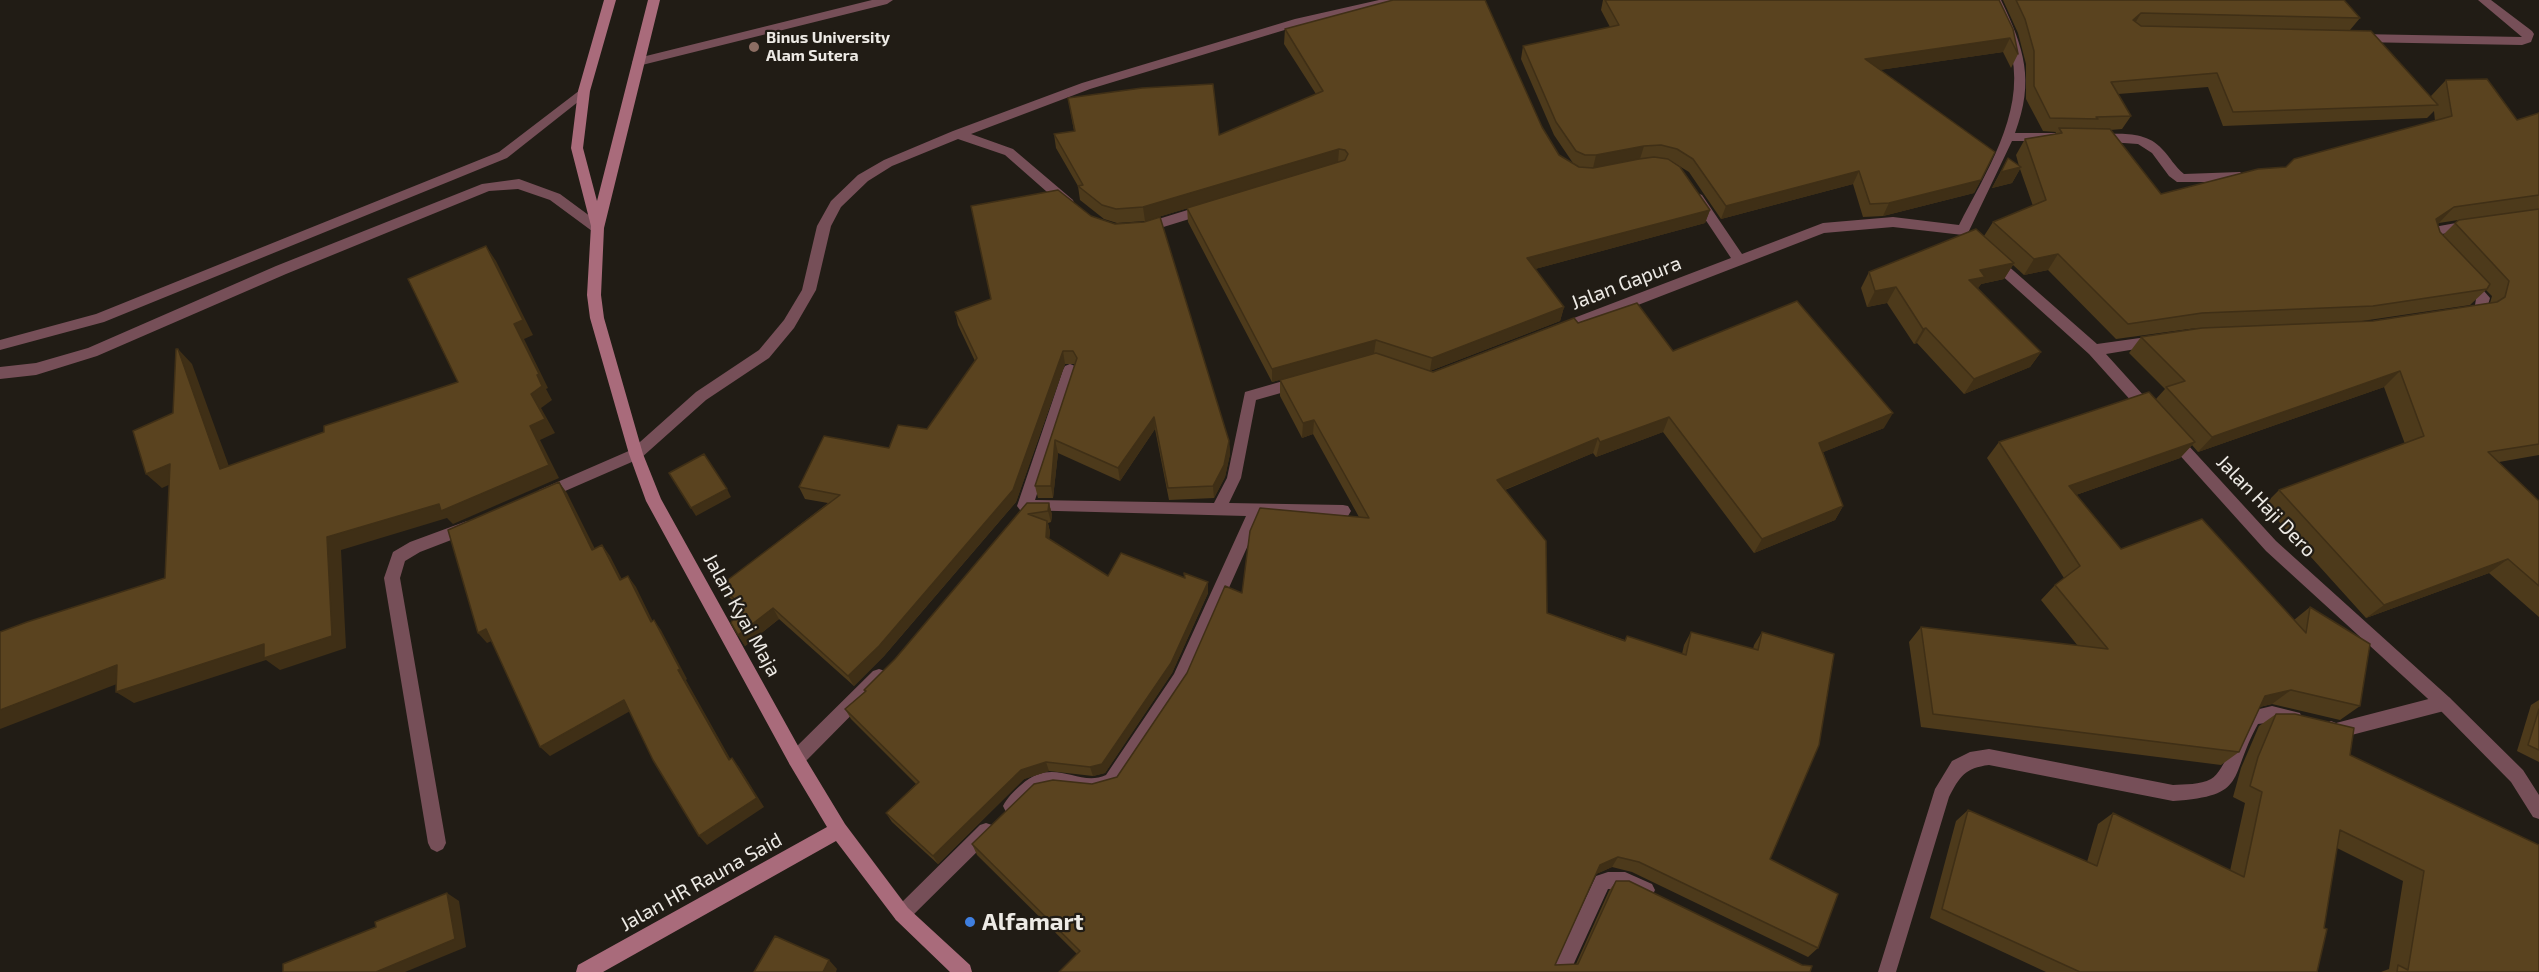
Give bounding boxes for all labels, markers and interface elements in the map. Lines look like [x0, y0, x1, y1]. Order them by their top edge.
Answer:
place label: Binus University Alam Sutera [766, 28, 890, 66]
marker: Binus University Alam Sutera [747, 40, 761, 54]
street label: Jalan Gapura [1567, 251, 1685, 315]
street label: Jalan Haji Dero [2211, 450, 2321, 562]
street label: Jalan Kyai Maja [698, 549, 786, 681]
street label: Jalan HR Rauna Said [616, 828, 786, 936]
place label: Alfamart [982, 908, 1084, 936]
marker: Alfamart [963, 915, 977, 929]

